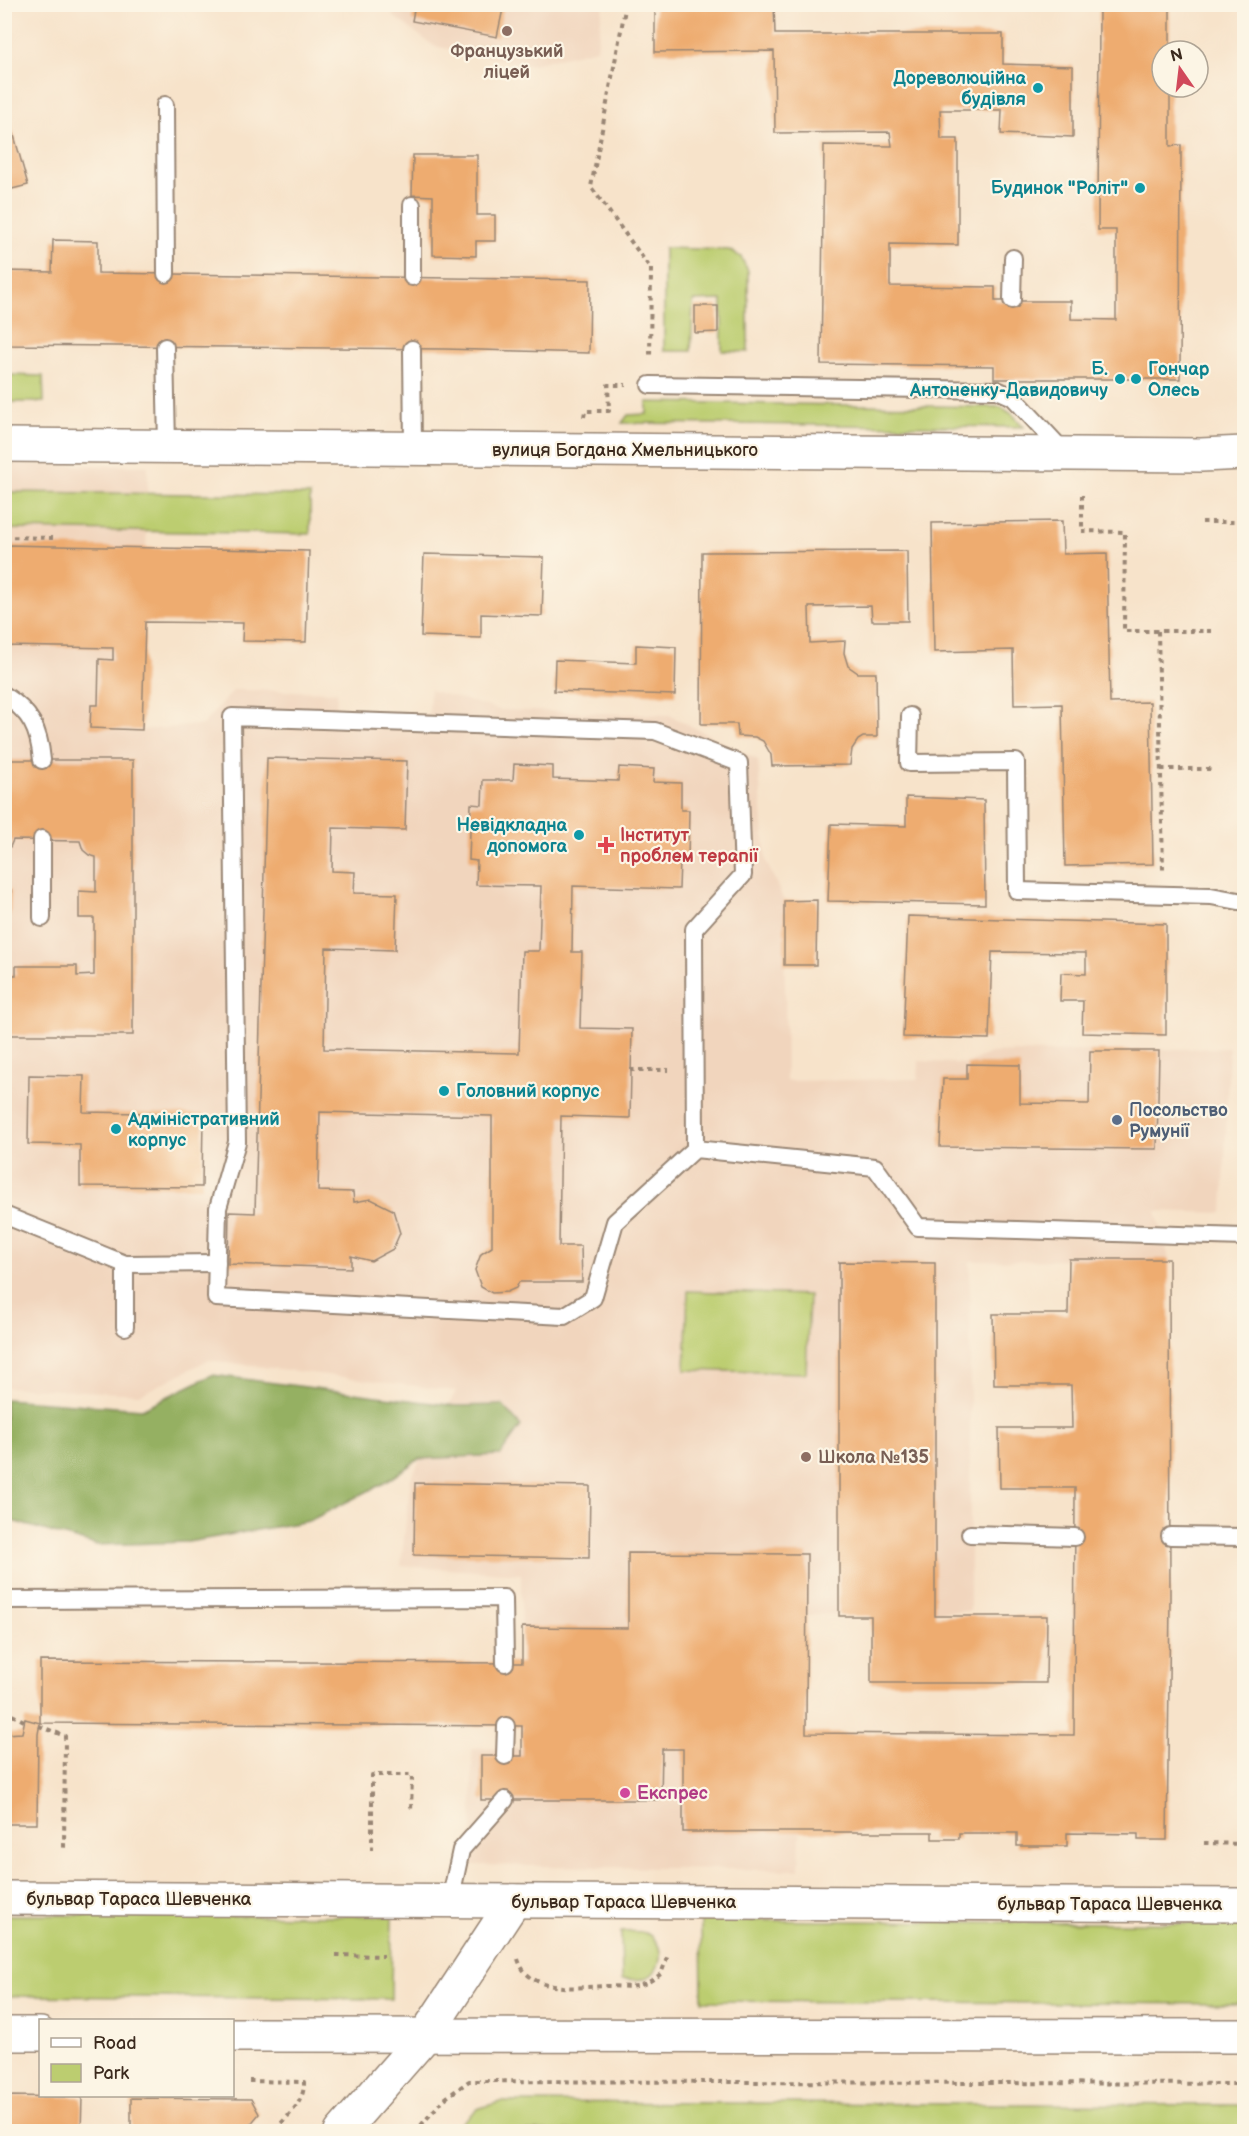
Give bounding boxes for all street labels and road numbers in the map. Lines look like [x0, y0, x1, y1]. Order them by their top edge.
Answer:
street label: вулиця Богдана Хмельницького [492, 440, 758, 461]
street label: бульвар Тараса Шевченка [27, 1889, 252, 1910]
street label: бульвар Тараса Шевченка [512, 1892, 737, 1913]
street label: бульвар Тараса Шевченка [998, 1894, 1223, 1915]

